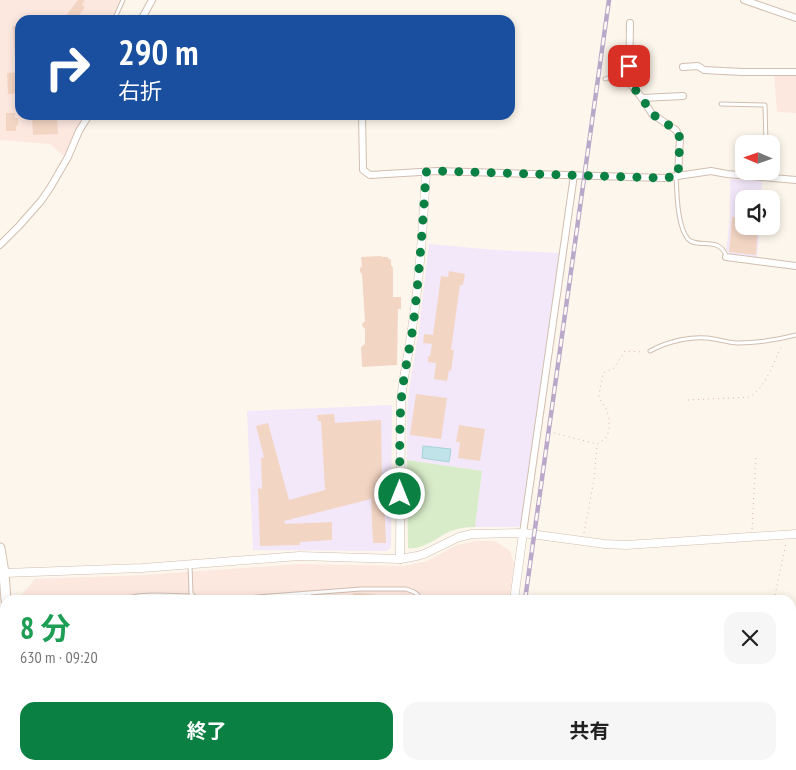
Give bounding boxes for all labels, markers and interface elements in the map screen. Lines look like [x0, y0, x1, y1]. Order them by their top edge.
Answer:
text: 290 m [118, 29, 199, 75]
icon: right [35, 35, 100, 100]
pin [608, 45, 650, 87]
icon: arrive [615, 52, 643, 80]
text: 右折 [118, 77, 162, 105]
north arrow [735, 135, 780, 180]
map controls [735, 135, 780, 235]
button: sound [735, 190, 780, 235]
position arrow [373, 467, 425, 519]
text: 8 分 [20, 608, 71, 647]
button: close [724, 612, 776, 664]
text: 630 m · 09:20 [20, 647, 98, 667]
button: 終了 [20, 702, 393, 760]
button: 共有 [403, 702, 776, 760]

